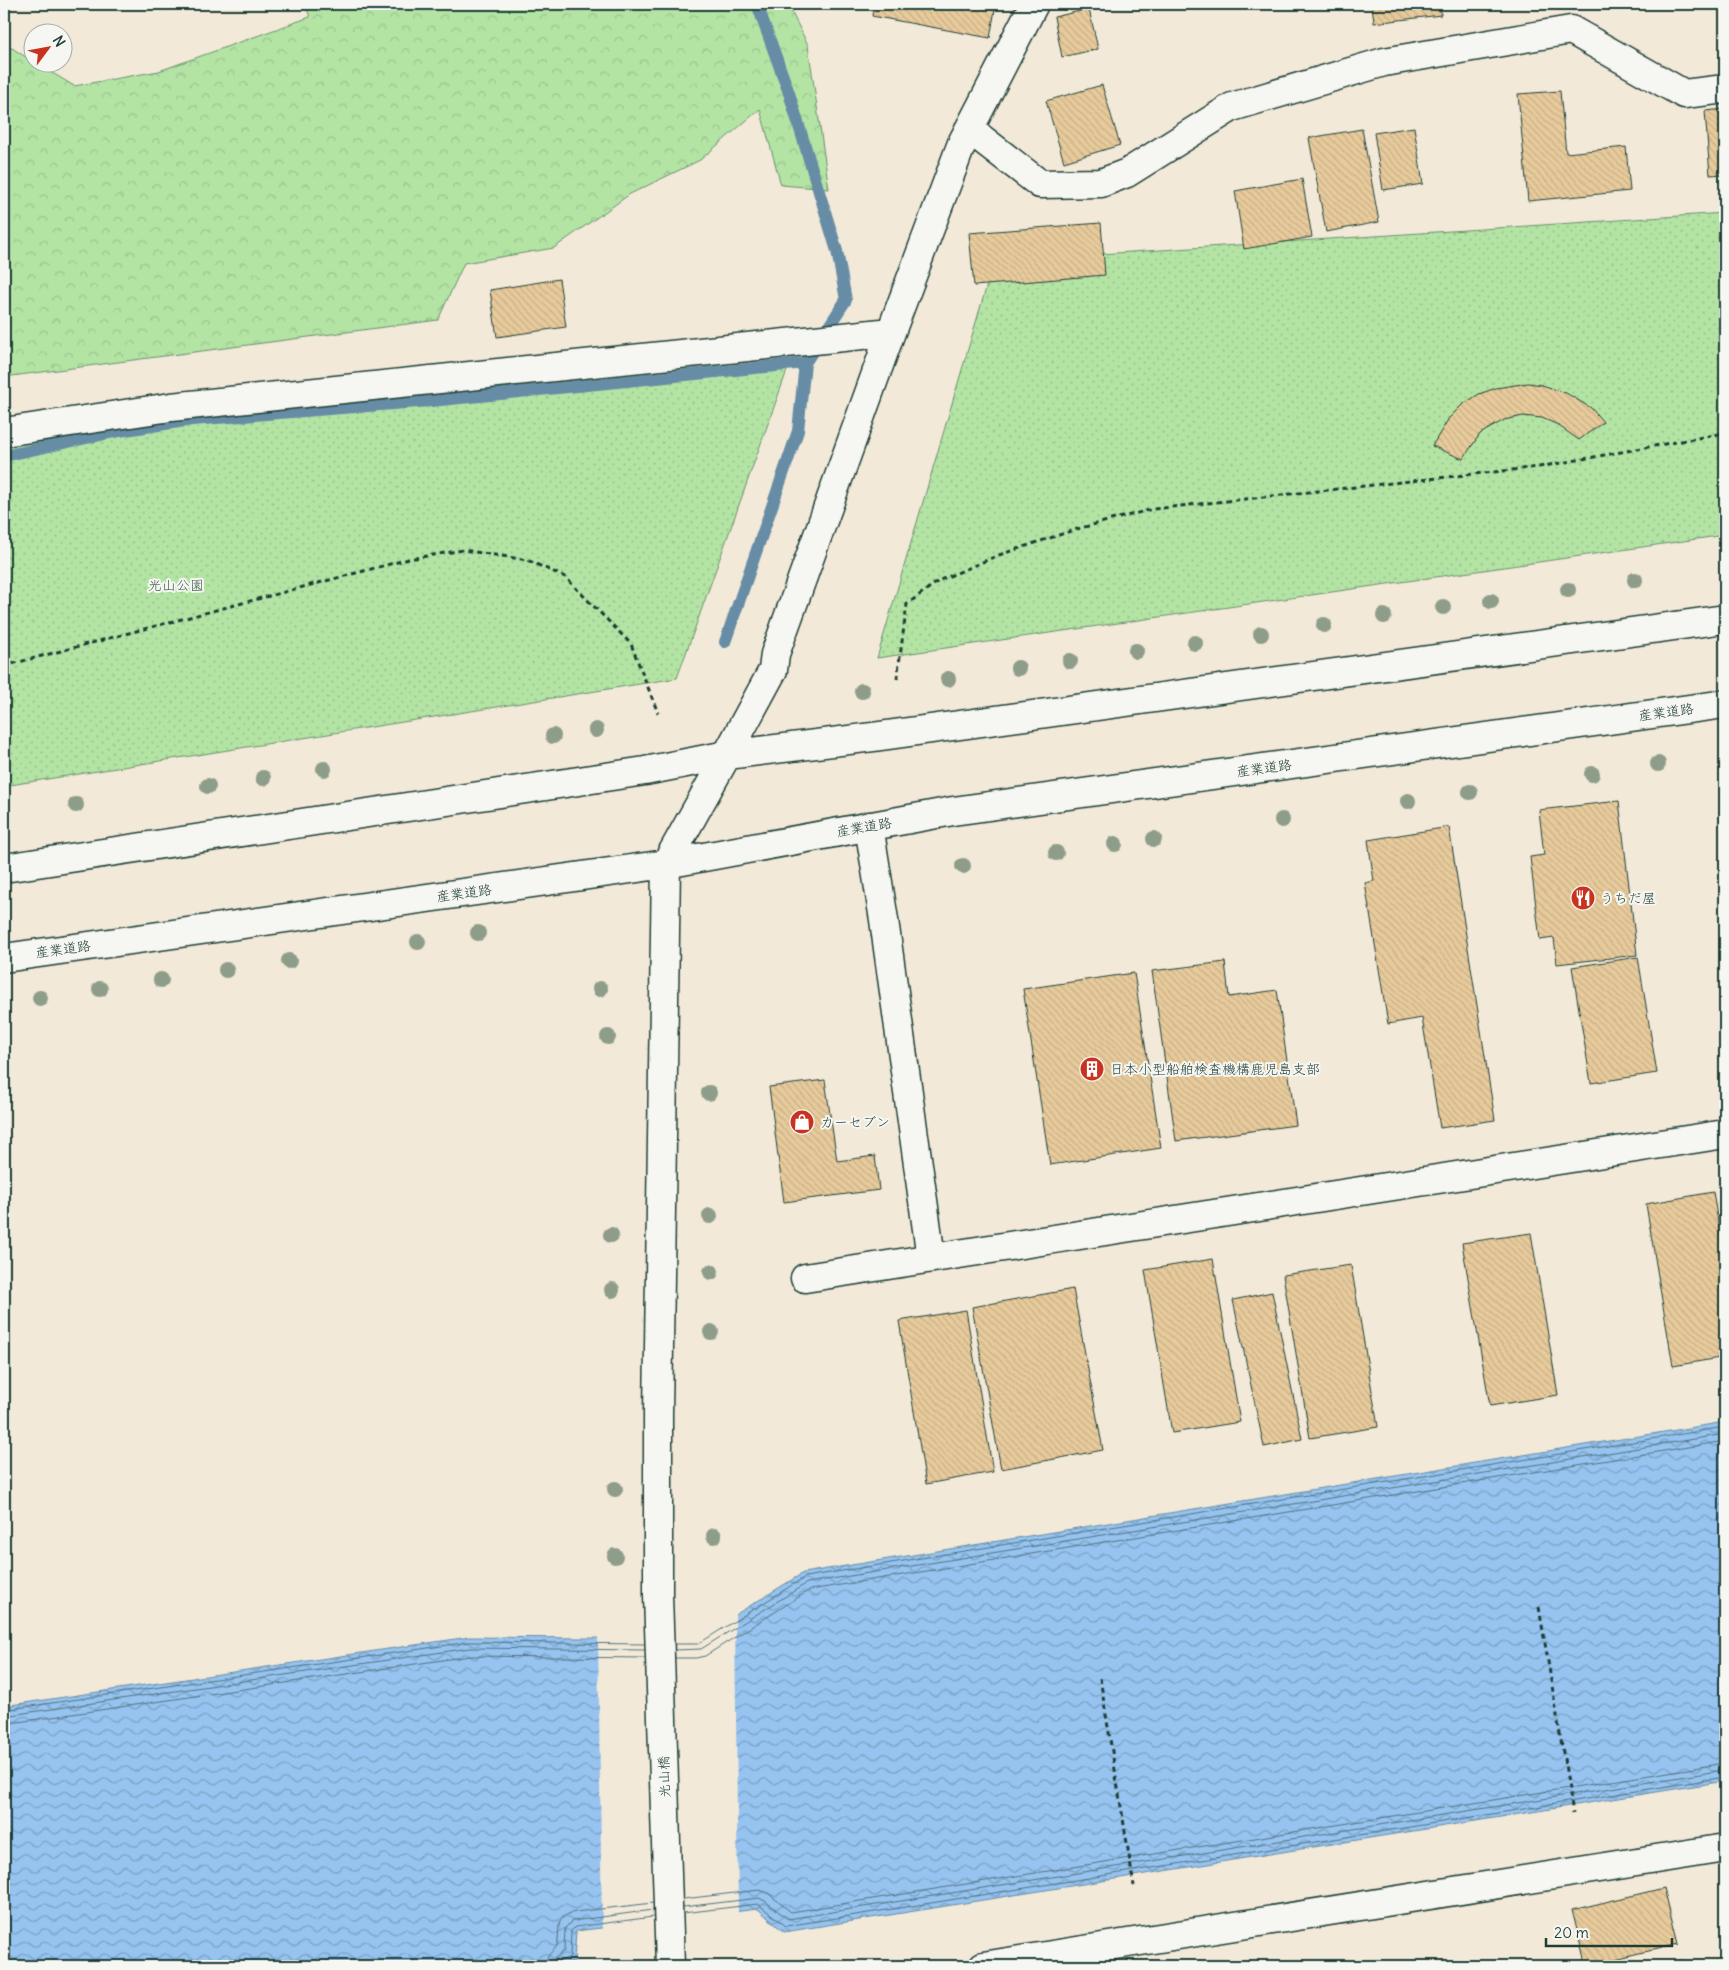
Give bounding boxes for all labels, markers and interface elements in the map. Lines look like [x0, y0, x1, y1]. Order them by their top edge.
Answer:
north arrow [22, 22, 72, 72]
text: N [49, 32, 69, 50]
park label: 光山公園 [148, 576, 204, 594]
street label: 産業道路 [1637, 699, 1695, 725]
street label: 産業道路 [1235, 755, 1293, 781]
street label: 産業道路 [835, 813, 893, 841]
street label: 産業道路 [435, 880, 493, 906]
restaurant icon: うちだ屋 [1570, 885, 1596, 911]
place label: うちだ屋 [1600, 889, 1656, 907]
street label: 産業道路 [34, 936, 92, 962]
building icon: 日本小型船舶検査機構鹿児島支部 [1079, 1056, 1105, 1082]
place label: 日本小型船舶検査機構鹿児島支部 [1110, 1060, 1320, 1078]
shop icon: カーセブン [789, 1109, 815, 1135]
place label: カーセブン [820, 1113, 890, 1131]
street label: 光山橋 [654, 1756, 674, 1798]
scale bar [1546, 1915, 1673, 1947]
text: 20 m [1554, 1923, 1589, 1942]

